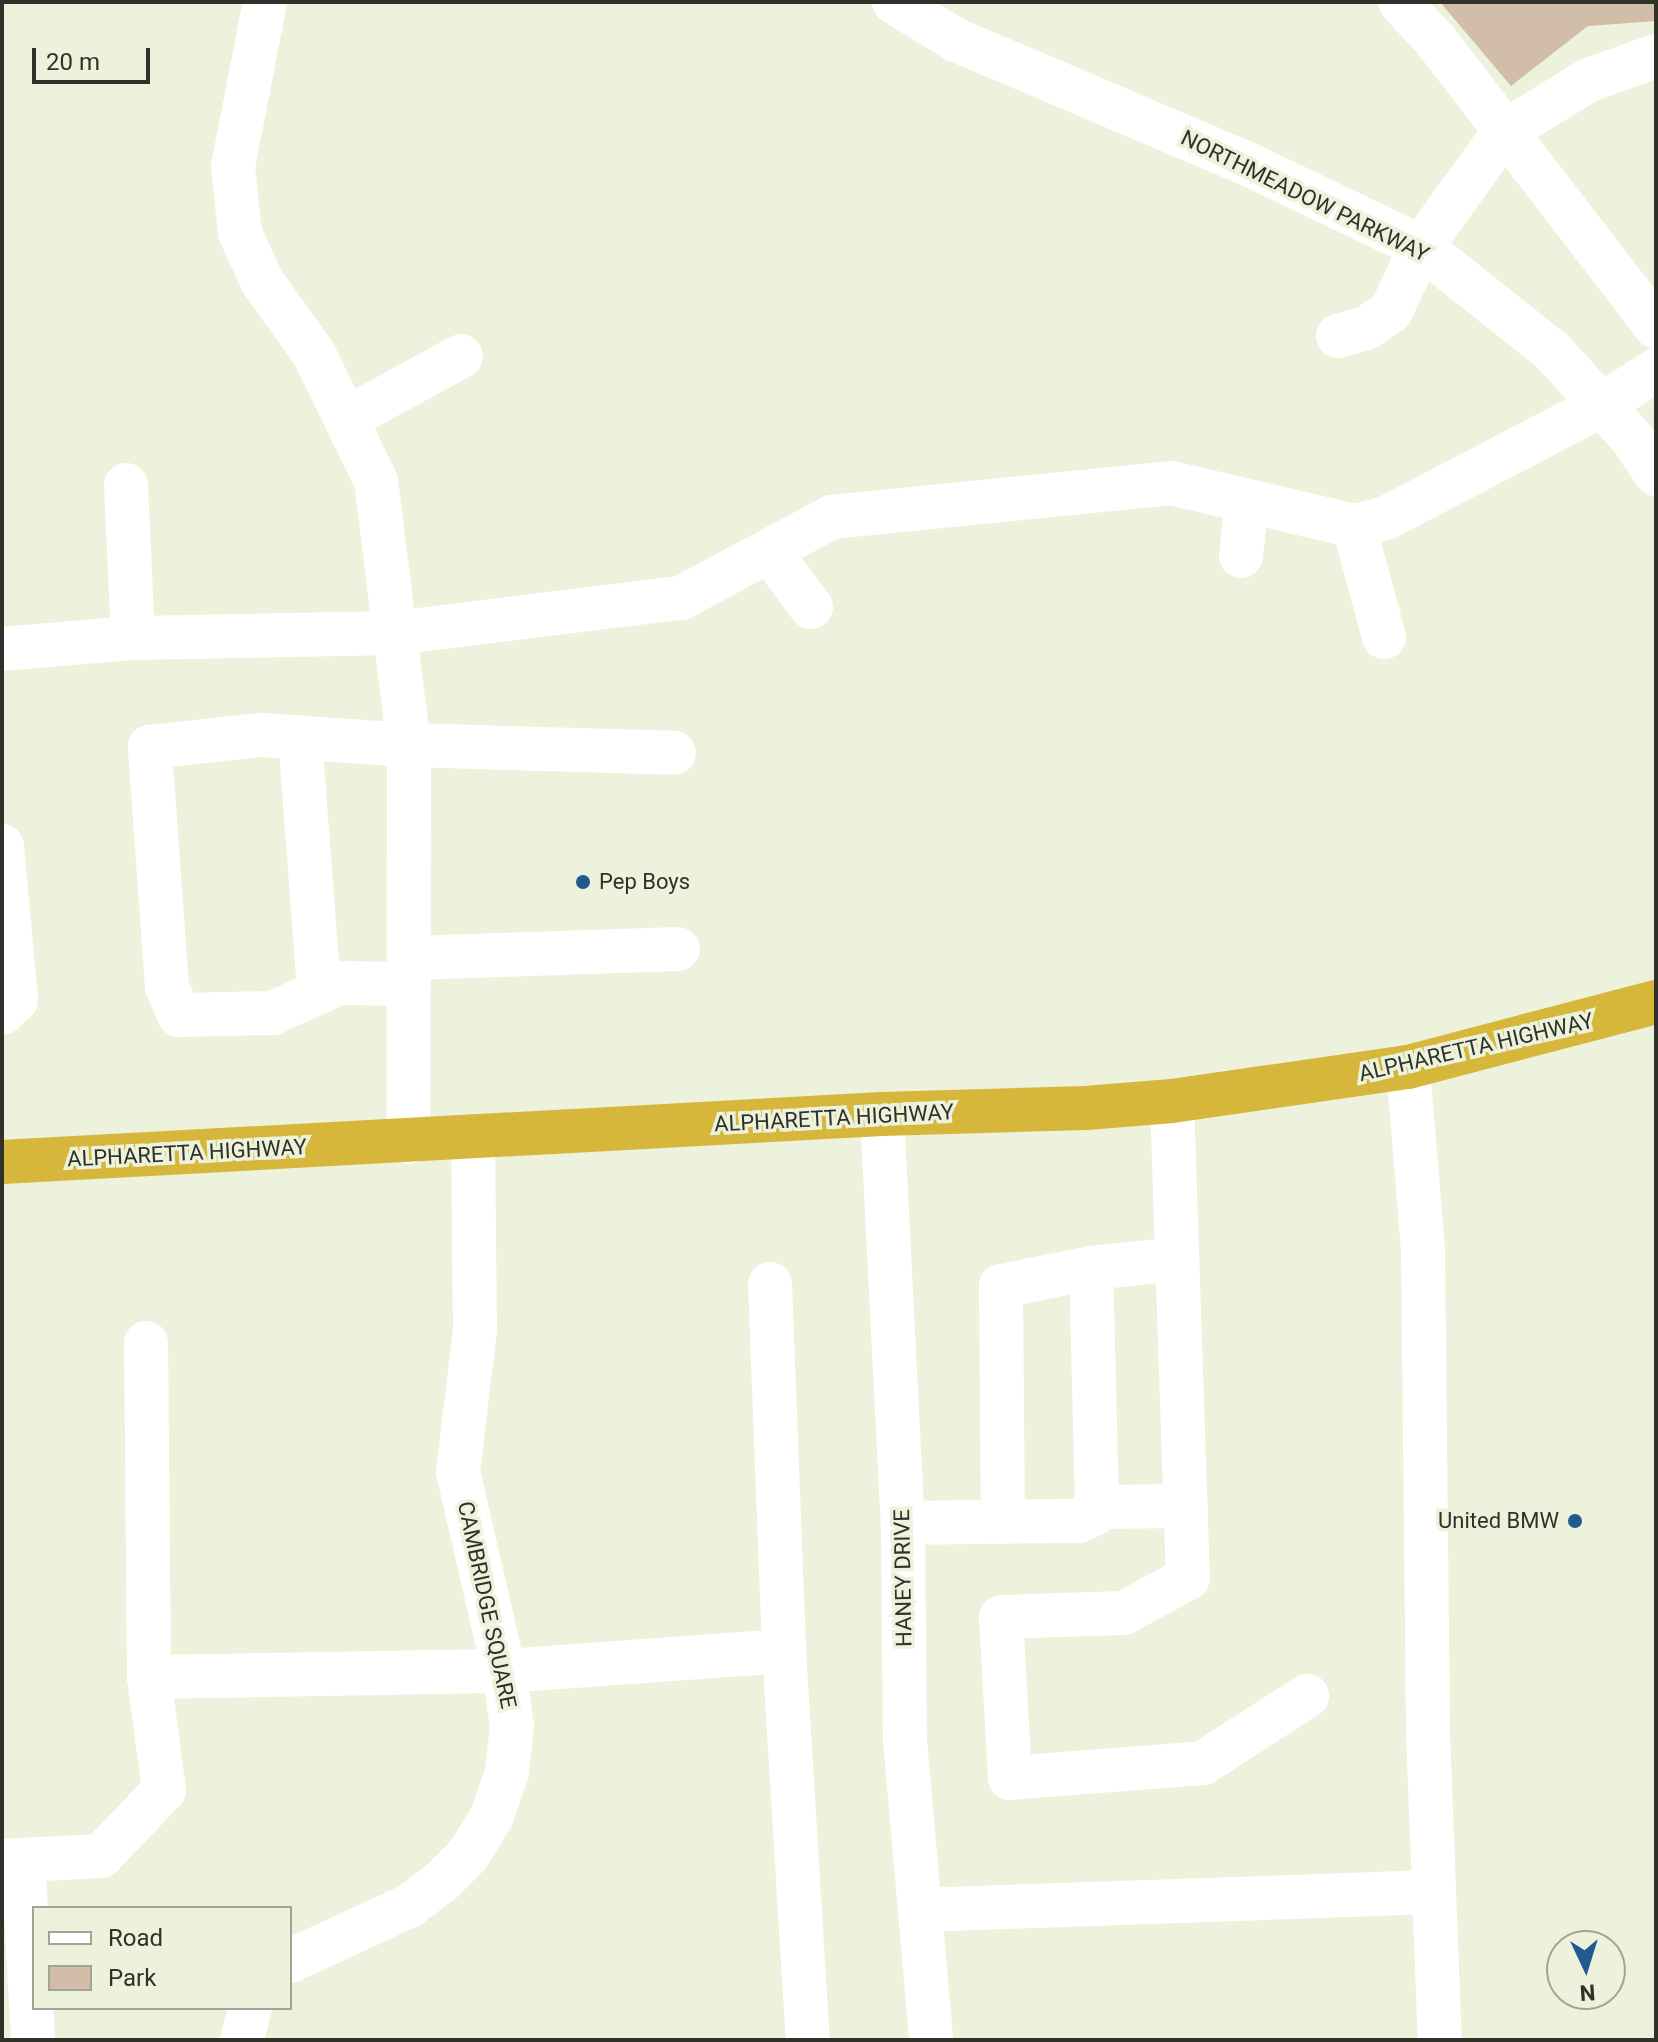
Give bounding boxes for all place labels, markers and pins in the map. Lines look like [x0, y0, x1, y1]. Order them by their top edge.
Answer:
place label: Pep Boys [599, 869, 690, 895]
marker: Pep Boys [574, 873, 592, 891]
place label: United BMW [1438, 1508, 1559, 1534]
marker: United BMW [1566, 1512, 1584, 1530]

